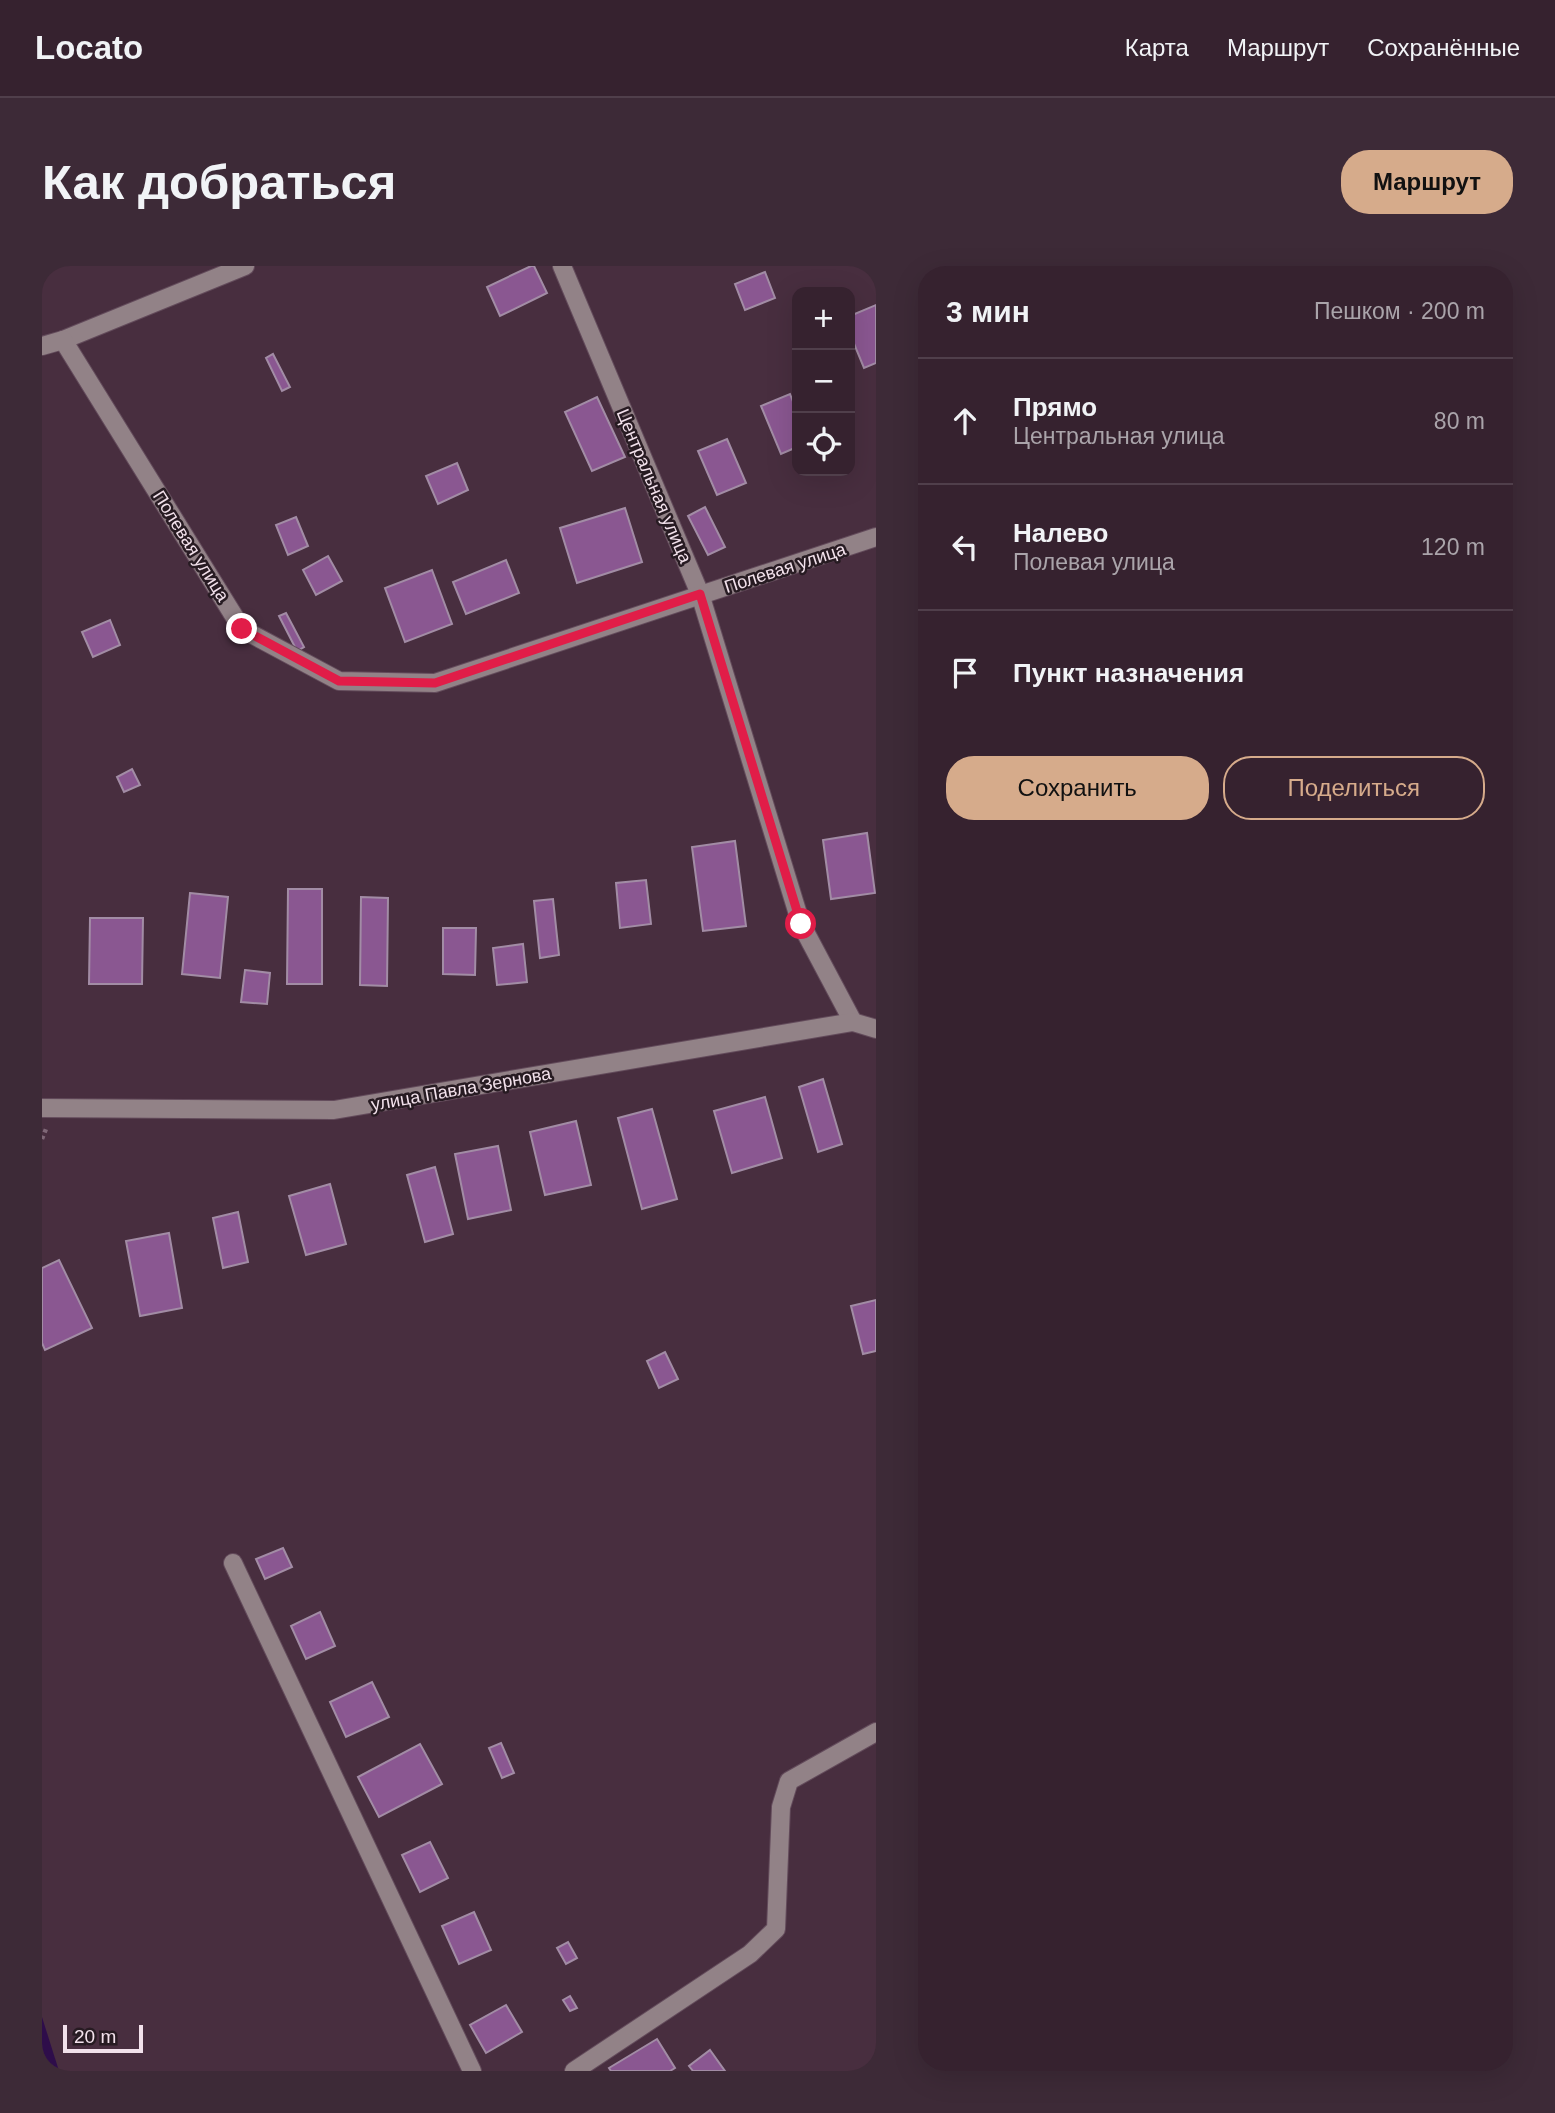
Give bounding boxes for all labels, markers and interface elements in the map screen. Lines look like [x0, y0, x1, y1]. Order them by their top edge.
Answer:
text: Locato [35, 29, 143, 66]
text: Карта [1125, 34, 1189, 61]
text: Маршрут [1227, 34, 1329, 61]
text: Сохранённые [1367, 34, 1520, 61]
button: Маршрут [1341, 150, 1513, 214]
text: Как добраться [42, 155, 396, 209]
map controls [792, 287, 855, 476]
button: + [792, 287, 855, 350]
text: 3 мин [946, 295, 1030, 328]
text: Пешком · 200 m [1314, 298, 1485, 324]
button: − [792, 350, 855, 413]
text: Прямо [1013, 392, 1097, 422]
icon: ahead [946, 402, 984, 440]
street label: Центральная улица [612, 406, 696, 567]
text: 80 m [1434, 408, 1485, 434]
button: locate [792, 413, 855, 476]
text: Центральная улица [1013, 423, 1225, 449]
street label: Полевая улица [149, 487, 234, 606]
text: Налево [1013, 518, 1108, 548]
icon: left [946, 528, 984, 566]
text: 120 m [1421, 534, 1485, 560]
street label: Полевая улица [722, 539, 849, 597]
text: Полевая улица [1013, 549, 1175, 575]
route end [226, 613, 257, 644]
icon: arrive [946, 654, 984, 692]
text: Пункт назначения [1013, 658, 1244, 688]
button: Сохранить [946, 756, 1209, 820]
button: Поделиться [1223, 756, 1485, 820]
route start [785, 908, 816, 939]
street label: улица Павла Зернова [369, 1063, 553, 1115]
scale bar [63, 2022, 144, 2054]
text: 20 m [74, 2026, 116, 2047]

